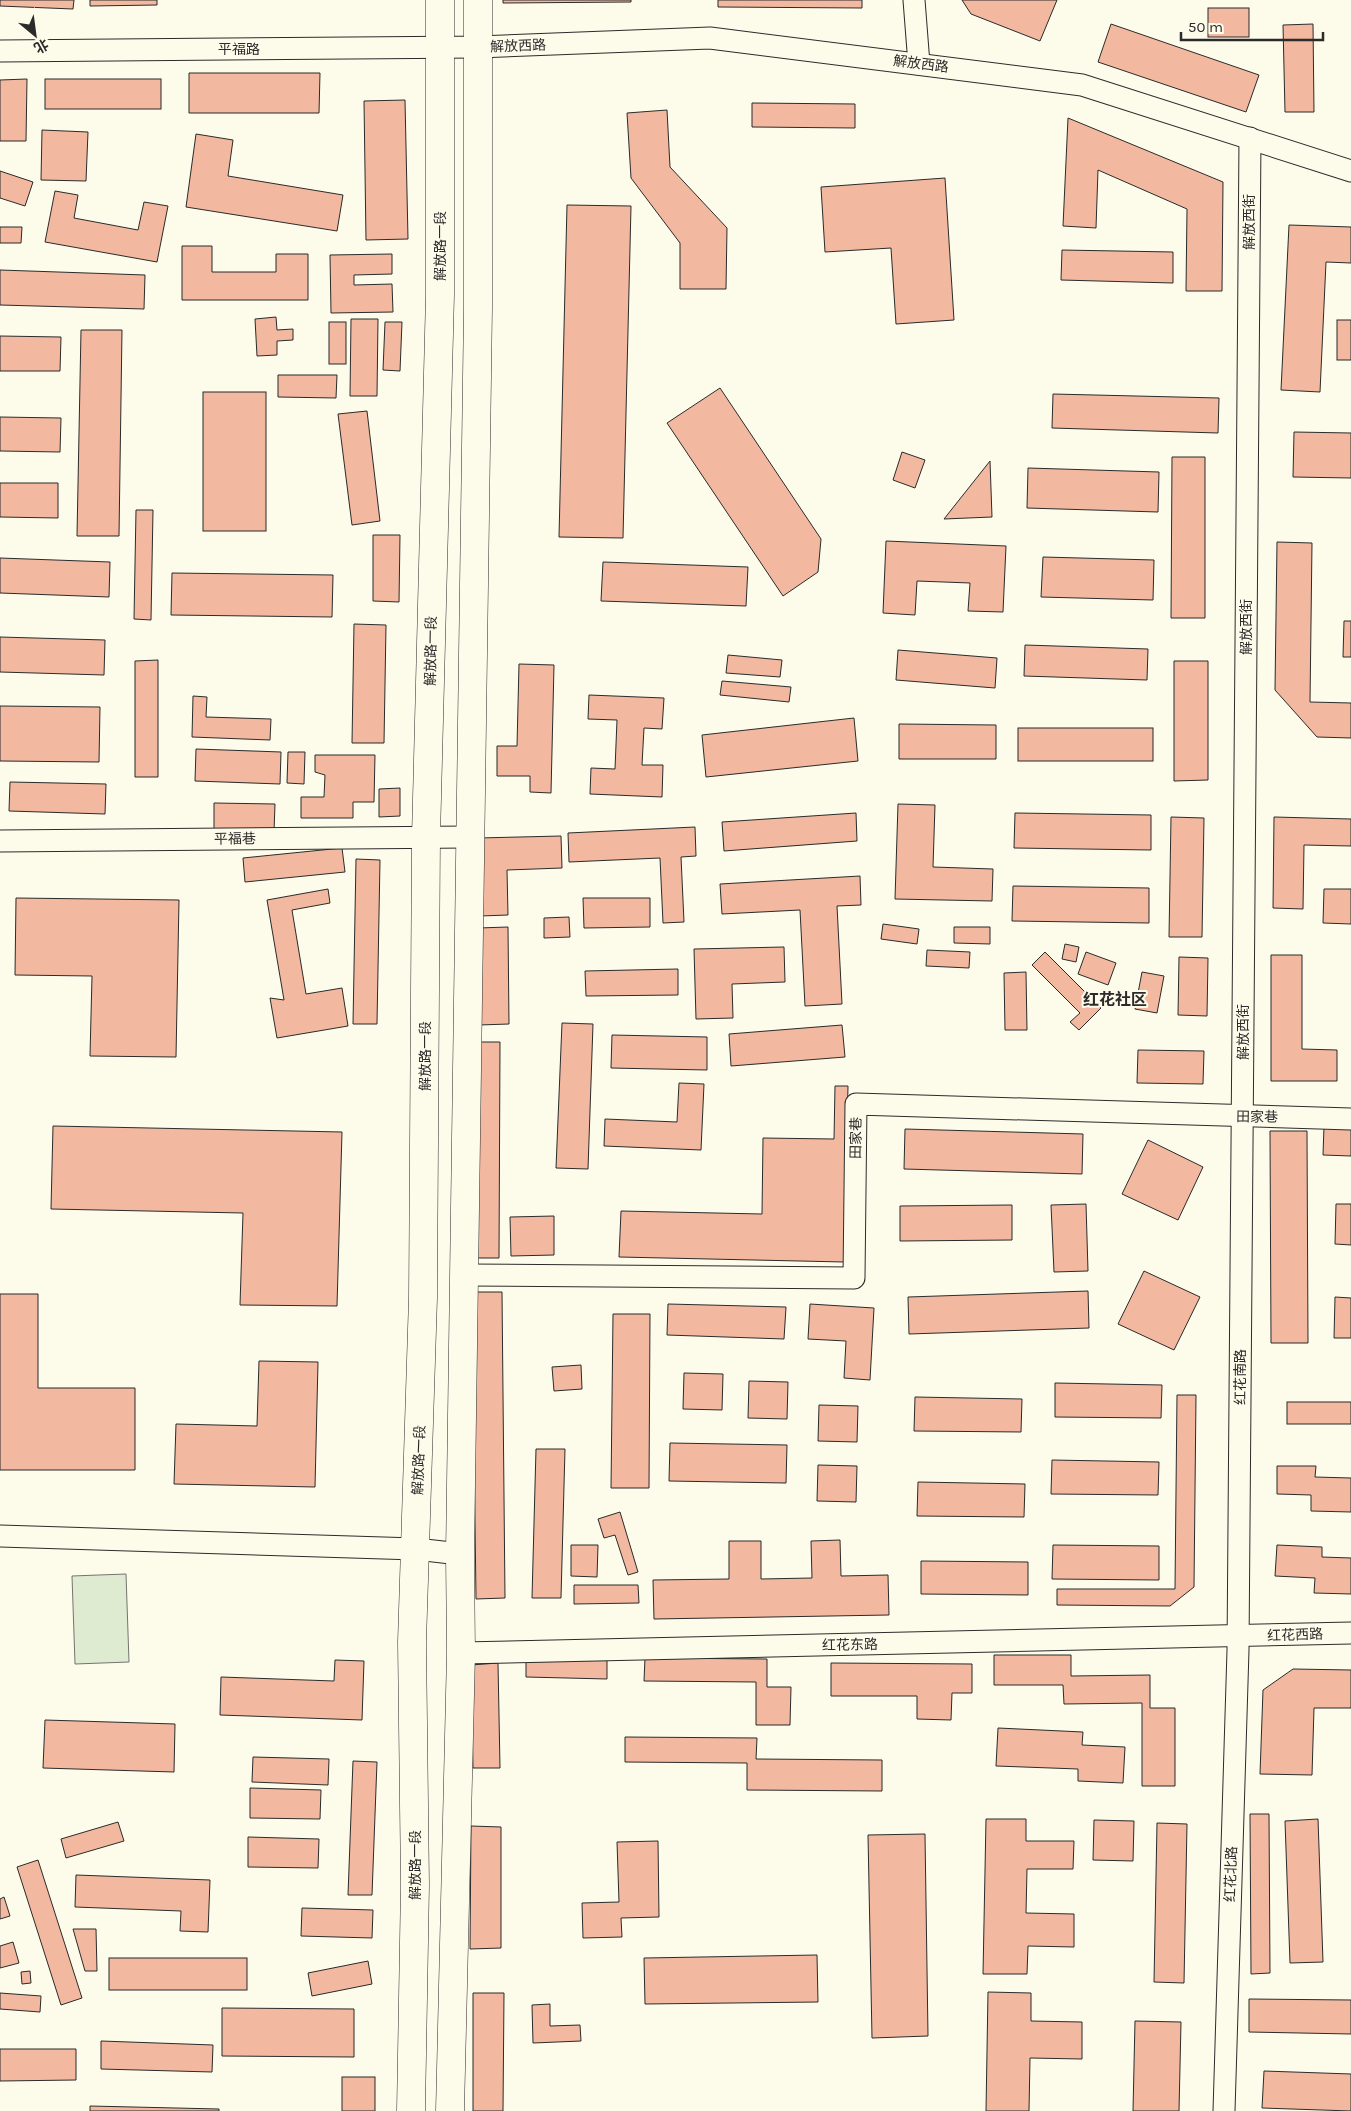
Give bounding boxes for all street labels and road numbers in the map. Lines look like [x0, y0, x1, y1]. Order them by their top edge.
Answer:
street label: 解放西路 [490, 37, 546, 55]
street label: 平福路 [218, 41, 260, 58]
street label: 解放西路 [892, 52, 950, 76]
street label: 解放西街 [1241, 194, 1258, 250]
street label: 解放路一段 [432, 211, 449, 281]
street label: 解放西街 [1238, 599, 1255, 655]
street label: 解放路一段 [422, 616, 440, 686]
street label: 平福巷 [214, 830, 256, 848]
street label: 解放西街 [1235, 1004, 1252, 1060]
street label: 解放路一段 [417, 1021, 434, 1091]
street label: 田家巷 [1236, 1108, 1278, 1126]
street label: 田家巷 [847, 1117, 865, 1159]
street label: 红花南路 [1232, 1349, 1249, 1405]
street label: 解放路一段 [409, 1425, 429, 1495]
street label: 红花西路 [1267, 1626, 1323, 1644]
street label: 红花东路 [822, 1636, 878, 1654]
street label: 解放路一段 [407, 1830, 424, 1900]
street label: 红花北路 [1222, 1846, 1240, 1902]

